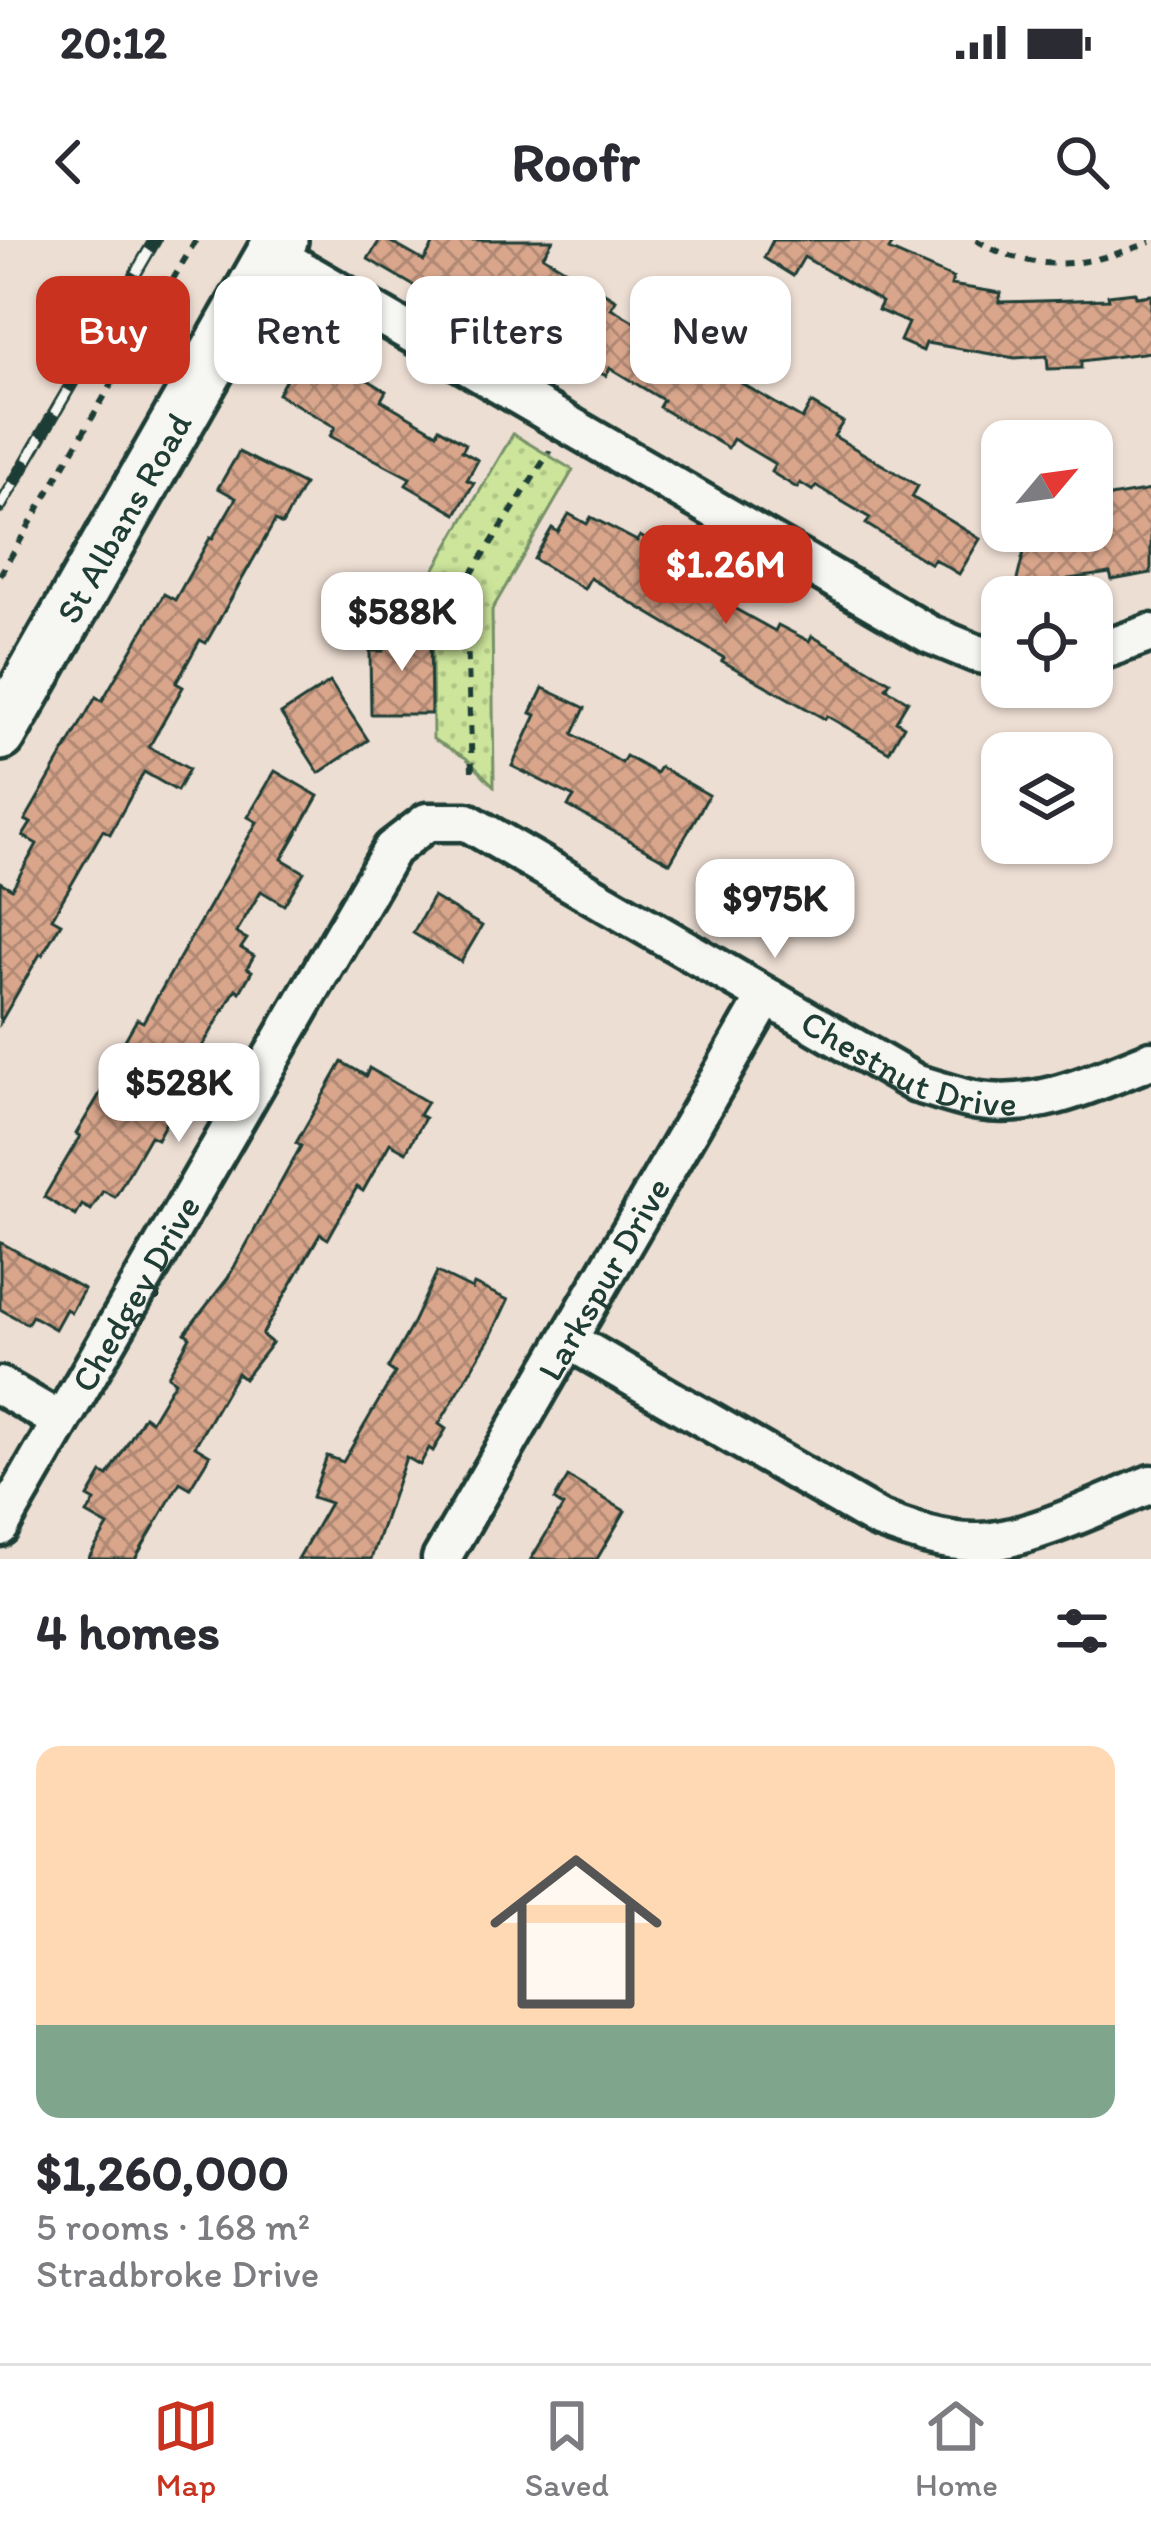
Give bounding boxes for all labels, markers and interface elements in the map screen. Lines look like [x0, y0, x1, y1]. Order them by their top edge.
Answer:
text: 20:12 [60, 15, 167, 69]
icon: back [36, 129, 102, 195]
icon: search [1049, 129, 1115, 195]
text: Roofr [511, 130, 640, 195]
chip: Buy [36, 276, 190, 384]
chip: Rent [214, 276, 382, 384]
chip: Filters [406, 276, 606, 384]
chip: New [630, 276, 791, 384]
street label: St Albans Road [47, 404, 201, 631]
north arrow [981, 420, 1113, 552]
map controls [981, 420, 1113, 864]
pin: $1.26M [628, 525, 824, 627]
text: $1.26M [666, 540, 786, 587]
pin: $588K [318, 572, 486, 674]
button: locate [981, 576, 1113, 708]
text: $588K [348, 587, 456, 634]
button: layers [981, 732, 1113, 864]
pin: $975K [691, 859, 859, 961]
text: $975K [723, 874, 827, 921]
street label: Chestnut Drive [793, 1000, 1017, 1125]
pin: $528K [95, 1043, 263, 1145]
text: $528K [125, 1058, 233, 1105]
street label: Larkspur Drive [528, 1170, 679, 1388]
street label: Chedgey Drive [62, 1188, 209, 1399]
icon: filters [1049, 1598, 1115, 1664]
text: 4 homes [36, 1601, 220, 1662]
icon: home [468, 1824, 684, 2040]
text: $1,260,000 [36, 2142, 289, 2203]
text: 5 rooms · 168 m² [36, 2203, 310, 2250]
text: Stradbroke Drive [36, 2250, 319, 2297]
tab: Map [153, 2393, 219, 2504]
tab: Saved [525, 2393, 609, 2504]
tab: Home [915, 2393, 998, 2504]

